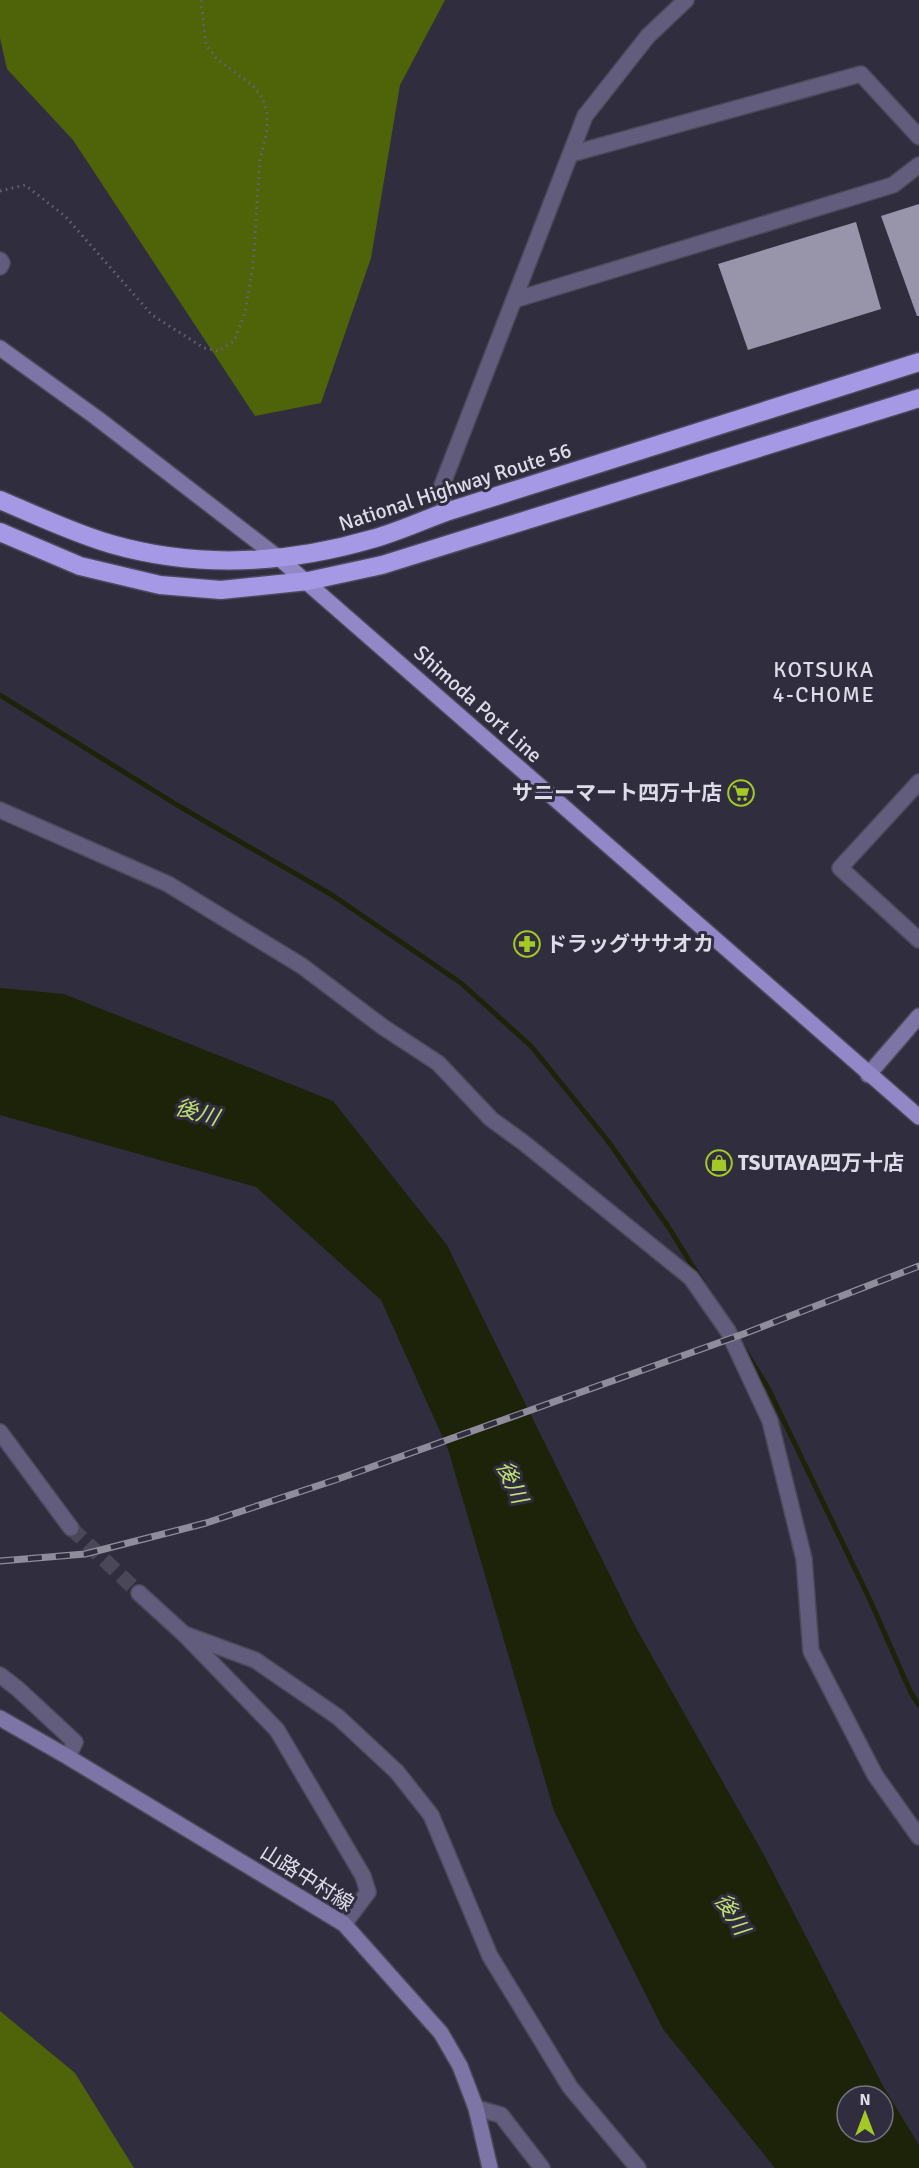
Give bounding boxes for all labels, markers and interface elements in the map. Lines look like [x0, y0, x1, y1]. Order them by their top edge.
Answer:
street label: National Highway Route 56 [335, 437, 575, 537]
street label: Shimoda Port Line [409, 640, 547, 768]
district label: KOTSUKA 4-CHOME [773, 656, 875, 708]
supermarket icon: サニーマート四万十店 [726, 778, 756, 808]
place label: サニーマート四万十店 [512, 780, 722, 806]
pharmacy icon: ドラッグササオカ [512, 929, 542, 959]
place label: ドラッグササオカ [546, 931, 714, 957]
water label: 後川 [172, 1093, 224, 1132]
shop icon: TSUTAYA四万十店 [704, 1148, 734, 1178]
place label: TSUTAYA四万十店 [738, 1150, 904, 1176]
water label: 後川 [491, 1456, 534, 1509]
street label: 山路中村線 [256, 1839, 358, 1917]
water label: 後川 [709, 1888, 756, 1942]
north arrow [835, 2084, 895, 2144]
text: N [859, 2090, 871, 2110]

